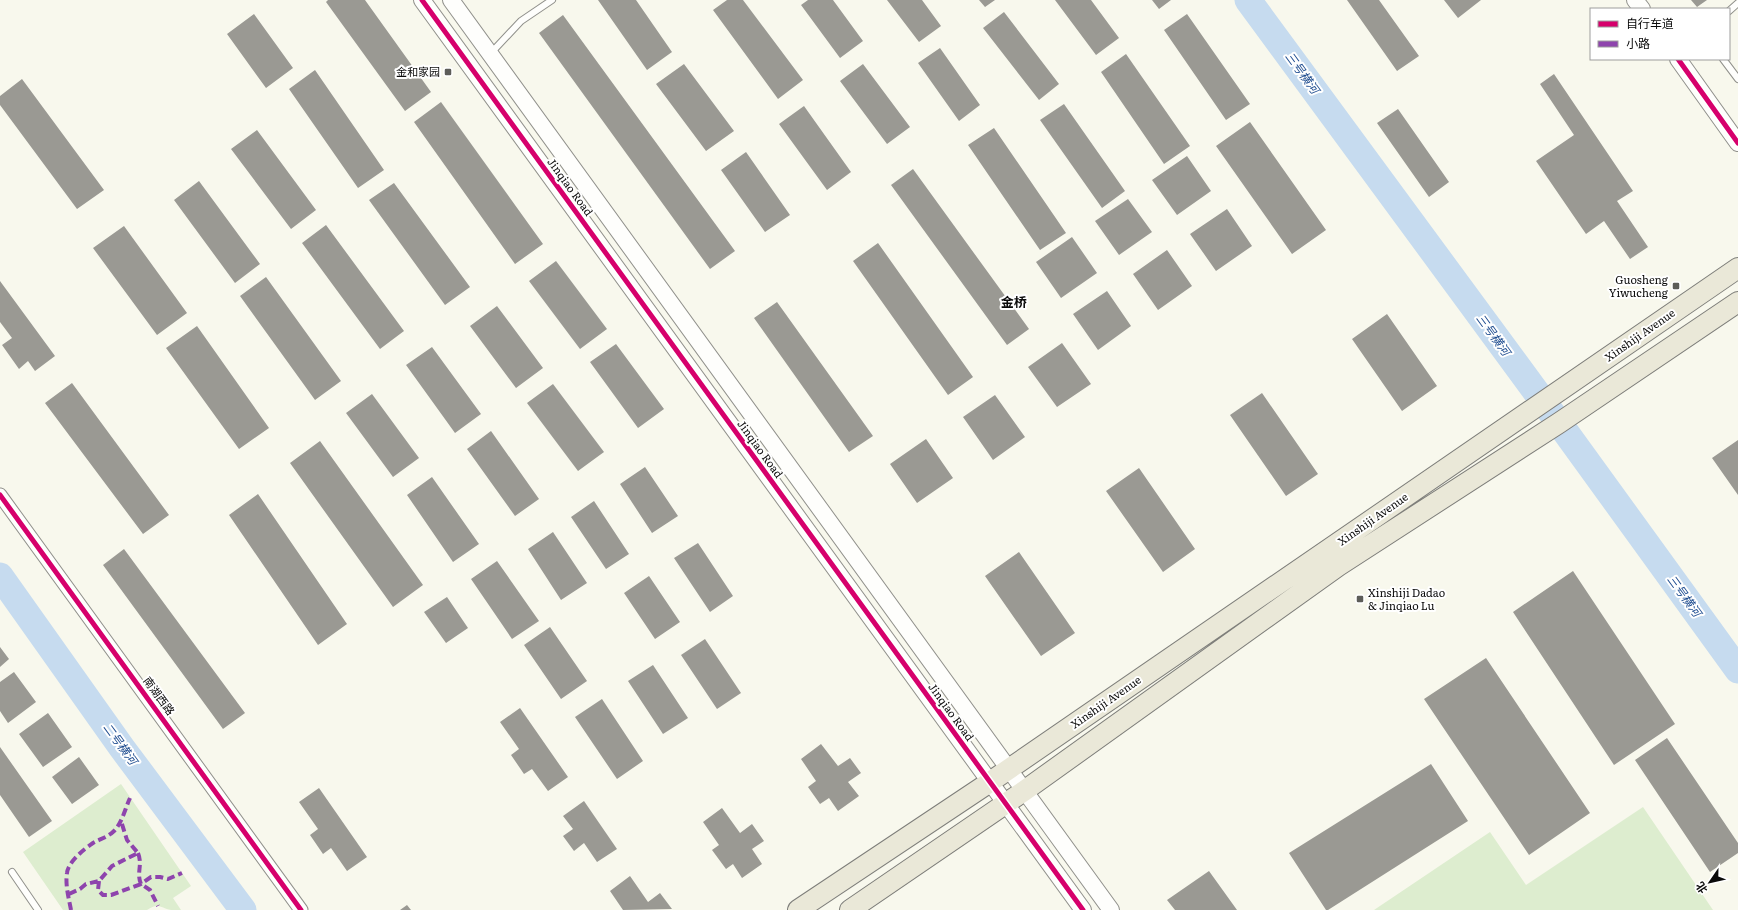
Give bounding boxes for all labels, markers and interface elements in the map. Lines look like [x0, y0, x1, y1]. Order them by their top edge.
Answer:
legend [1590, 8, 1730, 60]
text: 自行车道 [1626, 14, 1674, 32]
text: 小路 [1626, 34, 1650, 52]
water label: 三号横河 [1281, 48, 1325, 99]
place label: 金和家园 [396, 63, 440, 79]
marker: 金和家园 [443, 67, 453, 77]
street label: Jinqiao Road [544, 154, 598, 219]
place label: Guosheng Yiwucheng [1609, 271, 1669, 300]
marker: Guosheng Yiwucheng [1671, 281, 1681, 291]
district label: 金桥 [1001, 292, 1027, 311]
street label: Xinshiji Avenue [1601, 304, 1678, 364]
water label: 三号横河 [1472, 310, 1516, 361]
street label: Jinqiao Road [734, 416, 788, 481]
street label: Xinshiji Avenue [1334, 488, 1411, 548]
water label: 三号横河 [1663, 571, 1707, 622]
place label: Xinshiji Dadao & Jinqiao Lu [1368, 584, 1445, 613]
marker: Xinshiji Dadao & Jinqiao Lu [1355, 594, 1365, 604]
street label: Xinshiji Avenue [1067, 671, 1144, 731]
street label: 南湖西路 [140, 673, 179, 718]
street label: Jinqiao Road [925, 679, 979, 744]
water label: 二号横河 [99, 719, 143, 770]
north arrow [1690, 862, 1730, 902]
text: 北 [1691, 879, 1711, 897]

